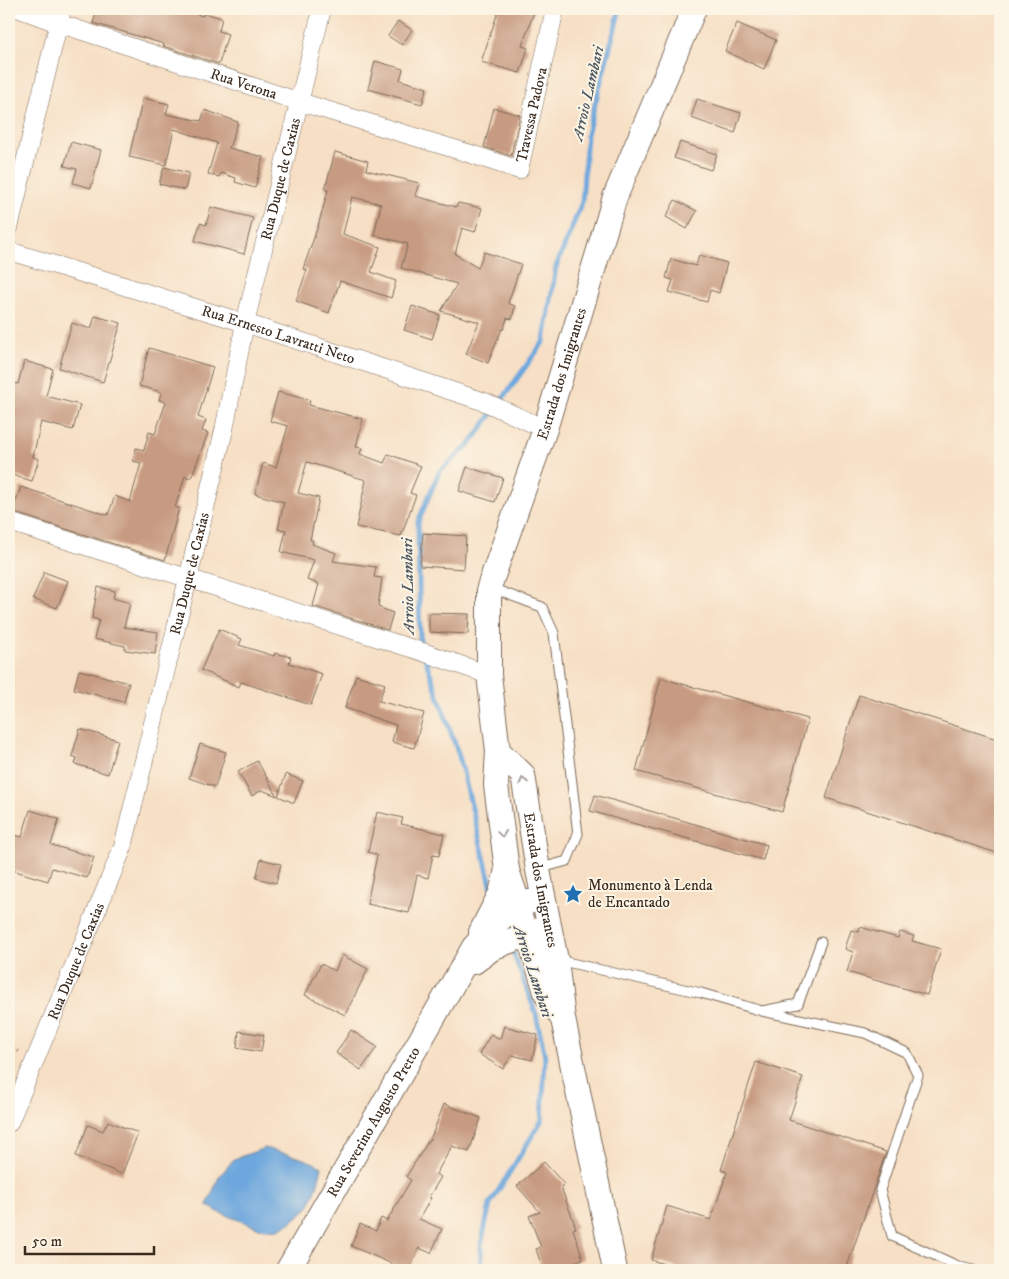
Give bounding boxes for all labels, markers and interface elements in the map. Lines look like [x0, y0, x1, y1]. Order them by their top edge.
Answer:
water label: Arroio Lambari [567, 43, 609, 144]
street label: Rua Verona [208, 64, 280, 104]
street label: Travessa Padova [512, 65, 552, 164]
street label: Rua Duque de Caxias [257, 116, 305, 242]
street label: Rua Ernesto Lavratti Neto [199, 301, 357, 369]
street label: Estrada dos Imigrantes [533, 306, 591, 443]
street label: Rua Duque de Caxias [166, 511, 214, 637]
water label: Arroio Lambari [397, 537, 419, 636]
one-way arrow [518, 777, 529, 786]
street label: Estrada dos Imigrantes [519, 811, 562, 949]
one-way arrow [497, 830, 507, 838]
place label: Monumento à Lenda de Encantado [588, 876, 713, 912]
place icon: Monumento à Lenda de Encantado [562, 883, 584, 905]
street label: Rua Duque de Caxias [44, 900, 109, 1023]
water label: Arroio Lambari [508, 921, 558, 1021]
street label: Rua Severino Augusto Pretto [323, 1043, 425, 1201]
scale bar [25, 1224, 154, 1256]
text: 50 m [32, 1232, 62, 1251]

